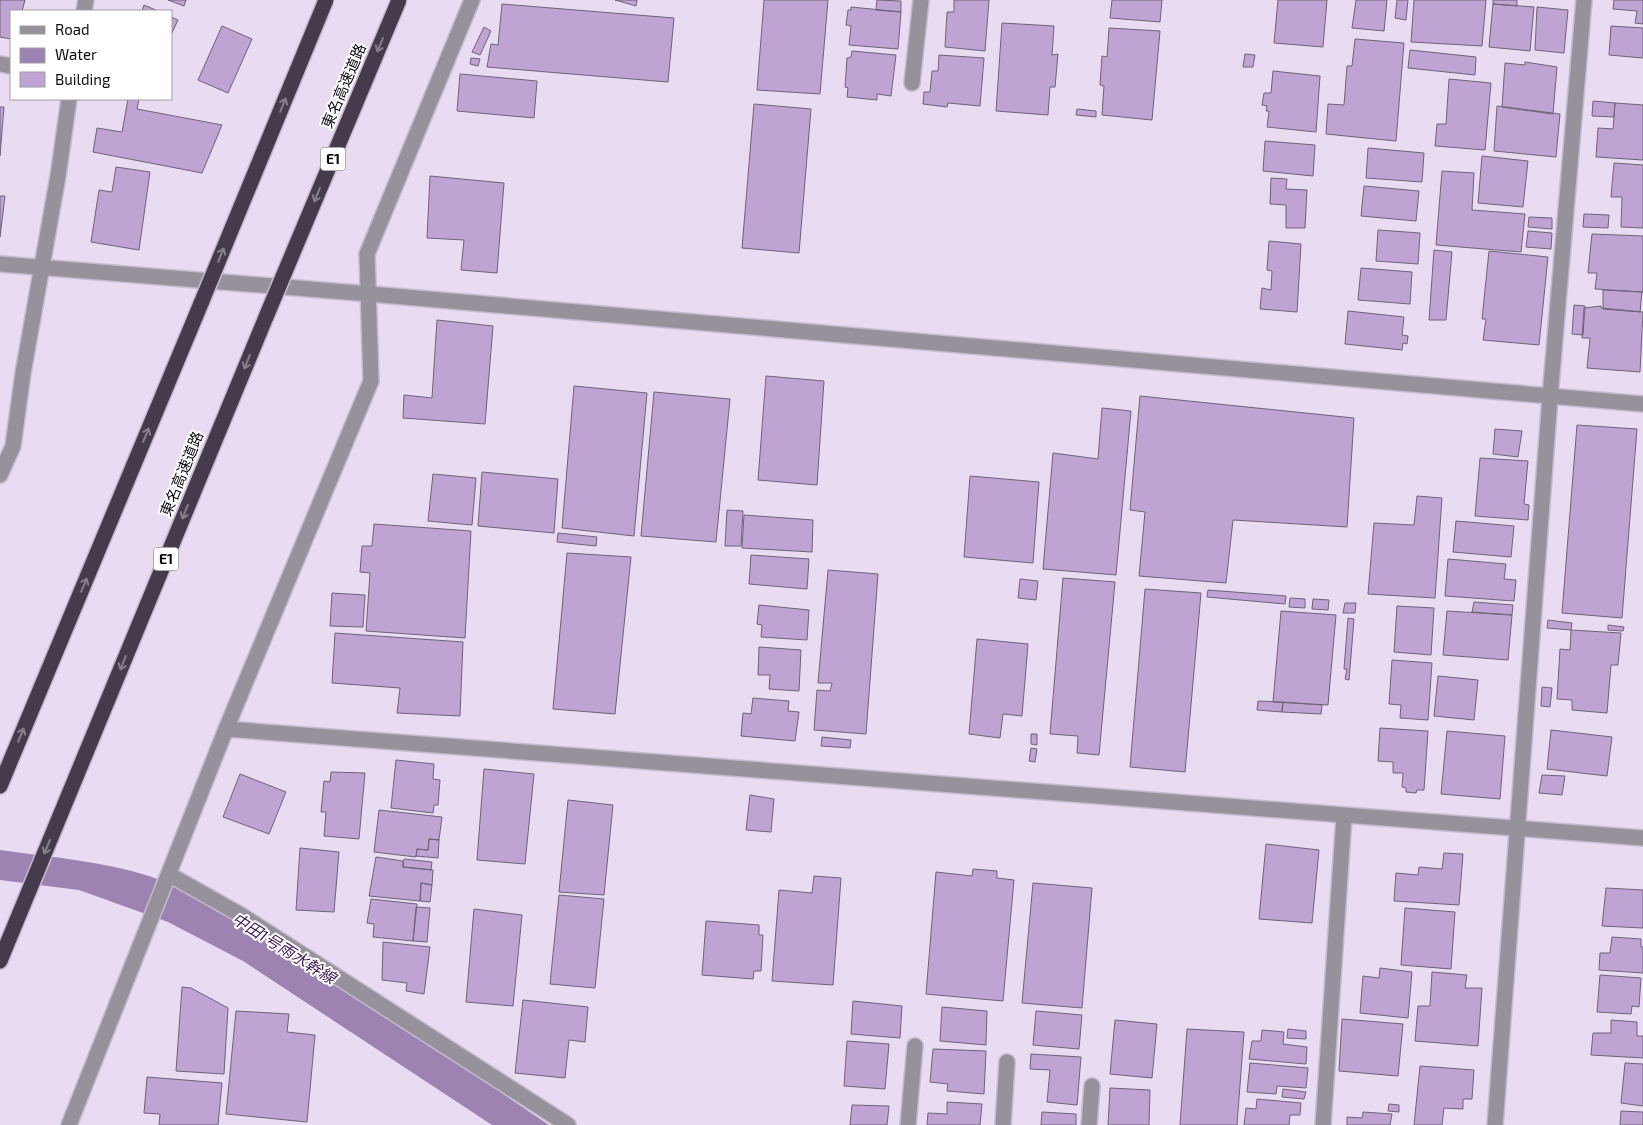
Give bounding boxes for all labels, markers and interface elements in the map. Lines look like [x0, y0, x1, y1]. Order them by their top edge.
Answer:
legend [10, 10, 172, 100]
text: Road [55, 20, 90, 38]
one-way arrow [375, 37, 385, 52]
street label: 東名高速道路 [317, 41, 369, 131]
text: Water [55, 45, 97, 63]
text: Building [55, 70, 111, 88]
one-way arrow [279, 98, 288, 113]
road number: E1 [320, 148, 346, 170]
one-way arrow [312, 187, 322, 202]
one-way arrow [217, 248, 226, 264]
one-way arrow [242, 354, 252, 369]
one-way arrow [142, 428, 152, 443]
street label: 東名高速道路 [156, 429, 206, 519]
one-way arrow [180, 504, 190, 519]
road number: E1 [154, 548, 178, 570]
one-way arrow [80, 578, 89, 593]
one-way arrow [118, 654, 127, 670]
one-way arrow [17, 728, 27, 743]
one-way arrow [42, 839, 51, 854]
water label: 中田1号雨水幹線 [229, 908, 341, 988]

